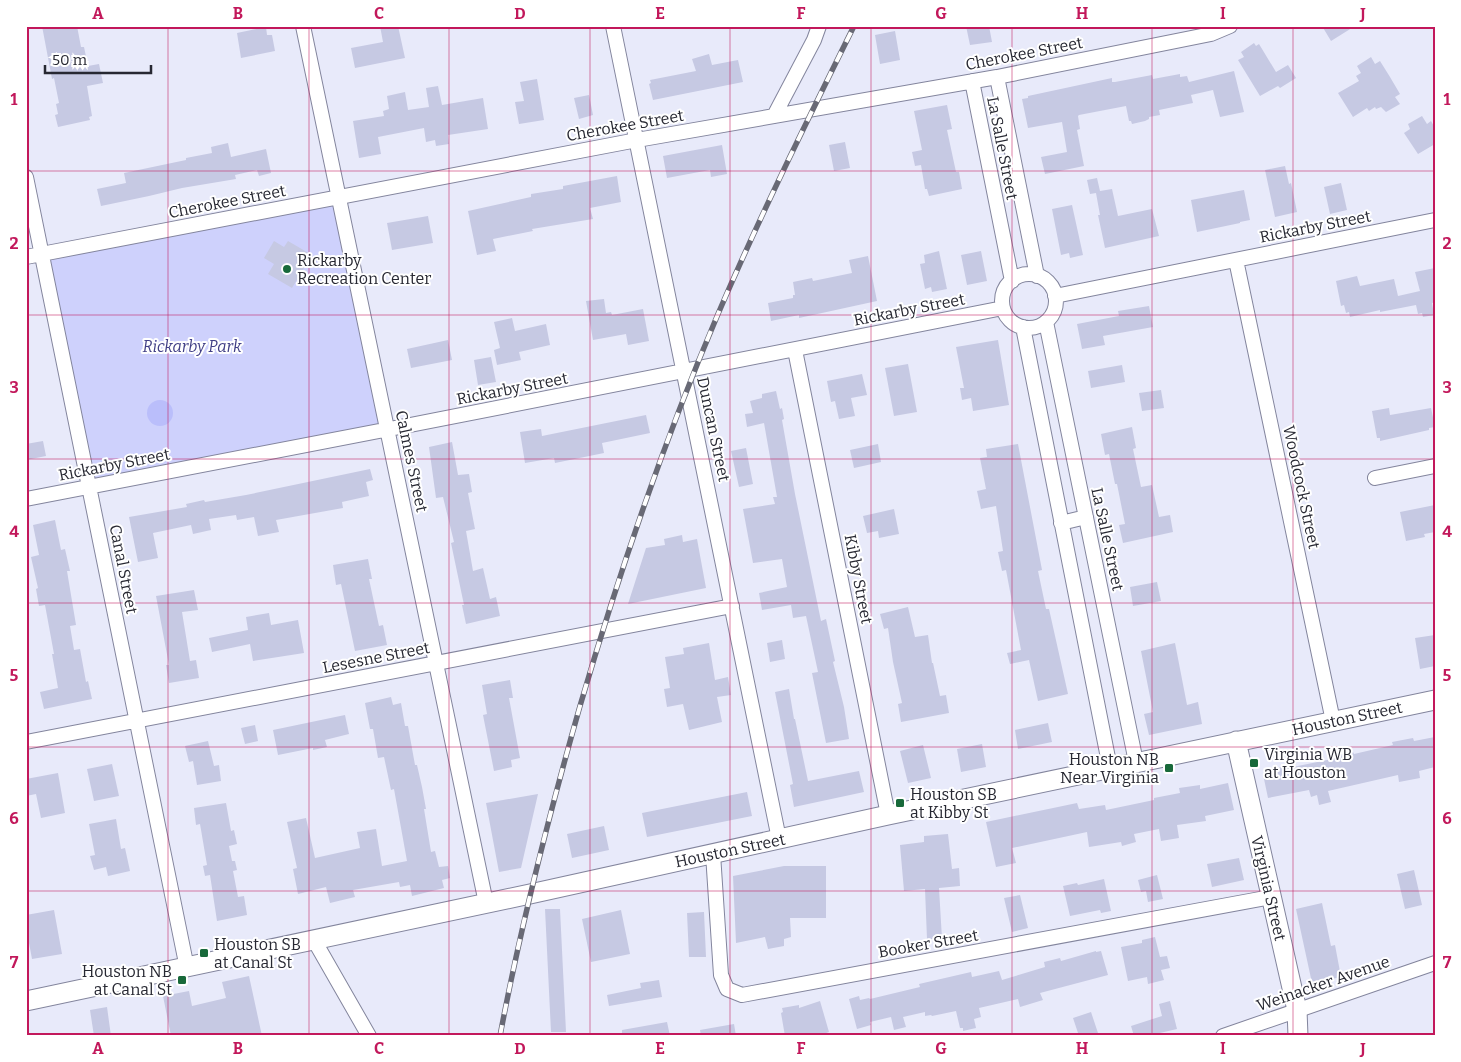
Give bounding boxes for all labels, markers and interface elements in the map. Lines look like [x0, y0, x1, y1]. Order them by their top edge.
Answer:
text: A [92, 4, 104, 23]
text: B [233, 4, 243, 23]
text: C [374, 4, 384, 23]
text: D [514, 4, 526, 23]
text: E [655, 4, 665, 23]
text: F [797, 4, 806, 23]
text: G [935, 4, 947, 23]
text: H [1076, 4, 1089, 23]
text: I [1220, 4, 1226, 23]
text: J [1359, 4, 1366, 23]
street label: Cherokee Street [964, 33, 1084, 74]
scale bar [45, 42, 151, 74]
text: 50 m [52, 51, 88, 69]
text: 1 [11, 90, 18, 109]
text: 1 [1444, 90, 1451, 109]
street label: La Salle Street [983, 95, 1022, 202]
street label: Cherokee Street [565, 106, 685, 145]
street label: Cherokee Street [167, 181, 287, 222]
street label: Rickarby Street [1258, 206, 1373, 247]
text: 2 [9, 234, 19, 253]
text: 2 [1442, 234, 1452, 253]
place label: Rickarby Recreation Center [297, 251, 431, 288]
marker: Rickarby Recreation Center [281, 263, 293, 275]
street label: Rickarby Street [852, 289, 967, 330]
park label: Rickarby Park [142, 337, 242, 356]
street label: Rickarby Street [455, 368, 570, 409]
street label: Duncan Street [693, 375, 734, 483]
text: 3 [9, 378, 19, 397]
text: 3 [1442, 378, 1452, 397]
street label: Calmes Street [391, 409, 432, 514]
street label: Woodcock Street [1279, 424, 1324, 551]
street label: Rickarby Street [57, 444, 172, 485]
street label: La Salle Street [1087, 486, 1128, 593]
text: 4 [9, 522, 19, 541]
text: 4 [1442, 522, 1452, 541]
street label: Canal Street [106, 523, 142, 616]
street label: Kibby Street [841, 533, 877, 626]
street label: Lesesne Street [321, 638, 431, 677]
text: 5 [10, 666, 19, 685]
text: 5 [1443, 666, 1452, 685]
street label: Houston Street [1290, 697, 1404, 739]
place label: Virginia WB at Houston [1264, 745, 1352, 782]
place label: Houston NB Near Virginia [1060, 750, 1159, 787]
marker: Virginia WB at Houston [1248, 757, 1260, 769]
marker: Houston NB Near Virginia [1163, 762, 1175, 774]
place label: Houston SB at Kibby St [910, 785, 997, 822]
marker: Houston SB at Kibby St [894, 797, 906, 809]
text: 6 [9, 809, 19, 828]
text: 6 [1442, 809, 1452, 828]
street label: Houston Street [673, 829, 787, 871]
street label: Virginia Street [1247, 834, 1290, 943]
street label: Booker Street [877, 925, 980, 962]
place label: Houston SB at Canal St [214, 935, 301, 972]
marker: Houston SB at Canal St [198, 947, 210, 959]
street label: Weinacker Avenue [1254, 952, 1392, 1015]
text: 7 [10, 953, 19, 972]
text: 7 [1443, 953, 1452, 972]
place label: Houston NB at Canal St [82, 962, 172, 999]
marker: Houston NB at Canal St [176, 974, 188, 986]
text: A [92, 1039, 104, 1058]
text: B [233, 1039, 243, 1058]
text: C [374, 1039, 384, 1058]
text: D [514, 1039, 526, 1058]
text: E [655, 1039, 665, 1058]
text: F [797, 1039, 806, 1058]
text: G [935, 1039, 947, 1058]
text: H [1076, 1039, 1089, 1058]
text: I [1220, 1039, 1226, 1058]
text: J [1359, 1039, 1366, 1058]

